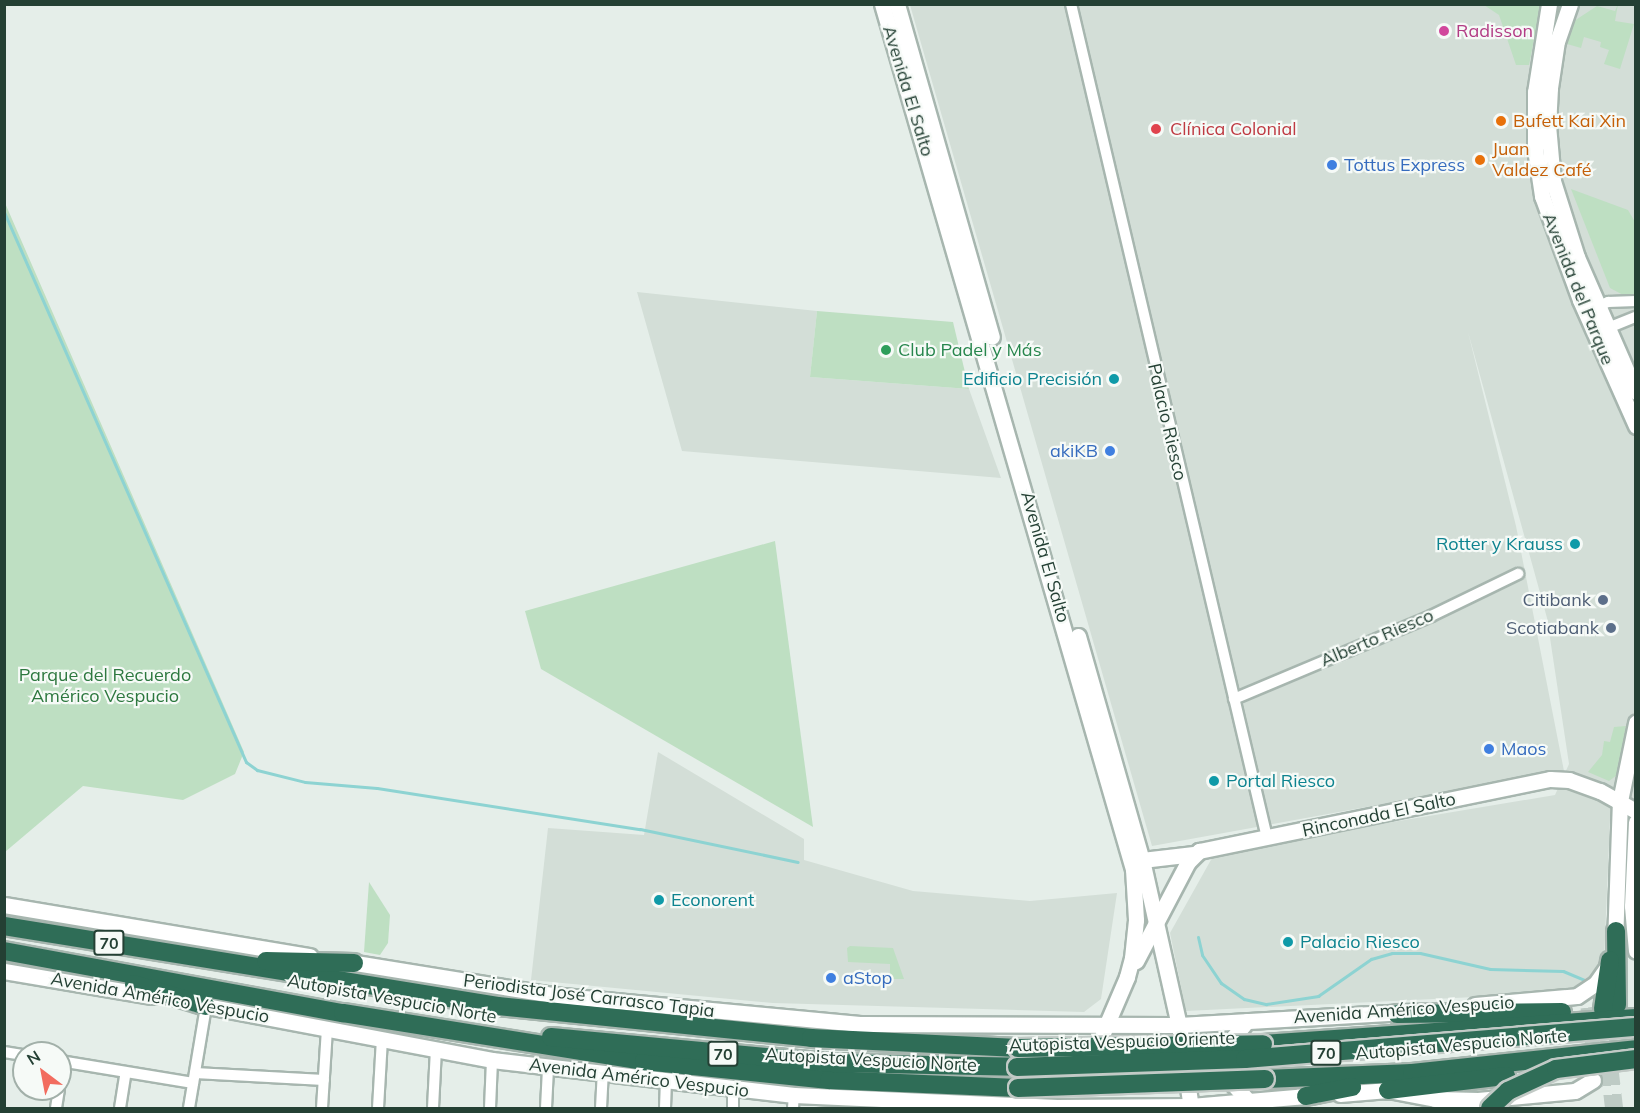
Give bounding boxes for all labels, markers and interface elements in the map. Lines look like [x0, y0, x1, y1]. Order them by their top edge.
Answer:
place label: Radisson [1456, 20, 1533, 42]
street label: Avenida El Salto [878, 23, 938, 159]
marker: Radisson [1437, 24, 1451, 38]
place label: Bufett Kai Xin [1513, 110, 1626, 132]
marker: Bufett Kai Xin [1494, 114, 1508, 128]
place label: Clínica Colonial [1170, 118, 1296, 140]
marker: Clínica Colonial [1147, 120, 1165, 138]
place label: Juan Valdez Café [1492, 139, 1592, 182]
marker: Juan Valdez Café [1473, 153, 1487, 167]
place label: Tottus Express [1344, 154, 1465, 176]
marker: Tottus Express [1325, 158, 1339, 172]
street label: Avenida del Parque [1538, 210, 1618, 368]
place label: Club Padel y Más [898, 339, 1042, 361]
marker: Club Padel y Más [879, 343, 893, 357]
street label: Palacio Riesco [1143, 361, 1191, 483]
place label: Edificio Precisión [963, 368, 1102, 390]
marker: Edificio Precisión [1107, 372, 1121, 386]
place label: akiKB [1050, 440, 1098, 462]
marker: akiKB [1103, 444, 1117, 458]
street label: Avenida El Salto [1016, 489, 1074, 625]
place label: Rotter y Krauss [1436, 533, 1563, 555]
marker: Rotter y Krauss [1568, 537, 1582, 551]
place label: Citibank [1522, 589, 1591, 611]
marker: Citibank [1596, 593, 1610, 607]
street label: Alberto Riesco [1317, 604, 1437, 672]
place label: Scotiabank [1506, 617, 1599, 639]
marker: Scotiabank [1604, 621, 1618, 635]
park label: Parque del Recuerdo Américo Vespucio [19, 665, 191, 708]
place label: Maos [1501, 738, 1546, 760]
marker: Maos [1482, 742, 1496, 756]
place label: Portal Riesco [1226, 770, 1335, 792]
marker: Portal Riesco [1207, 774, 1221, 788]
street label: Rinconada El Salto [1300, 788, 1458, 842]
place label: Econorent [671, 889, 754, 911]
marker: Econorent [652, 893, 666, 907]
road number: 70 [92, 930, 126, 956]
place label: Palacio Riesco [1300, 931, 1420, 953]
marker: Palacio Riesco [1281, 935, 1295, 949]
place label: aStop [843, 967, 892, 989]
street label: Avenida Américo Vespucio [49, 968, 271, 1028]
street label: Autopista Vespucio Norte [286, 970, 498, 1028]
street label: Periodista José Carrasco Tapia [462, 970, 716, 1022]
marker: aStop [824, 971, 838, 985]
street label: Avenida Américo Vespucio [1293, 992, 1515, 1028]
street label: Autopista Vespucio Norte [1354, 1025, 1568, 1065]
street label: Autopista Vespucio Oriente [1008, 1027, 1236, 1057]
road number: 70 [1310, 1040, 1342, 1066]
north arrow [12, 1041, 72, 1101]
road number: 70 [706, 1041, 740, 1067]
street label: Autopista Vespucio Norte [765, 1044, 977, 1076]
text: N [23, 1046, 44, 1069]
street label: Avenida Américo Vespucio [528, 1054, 750, 1102]

